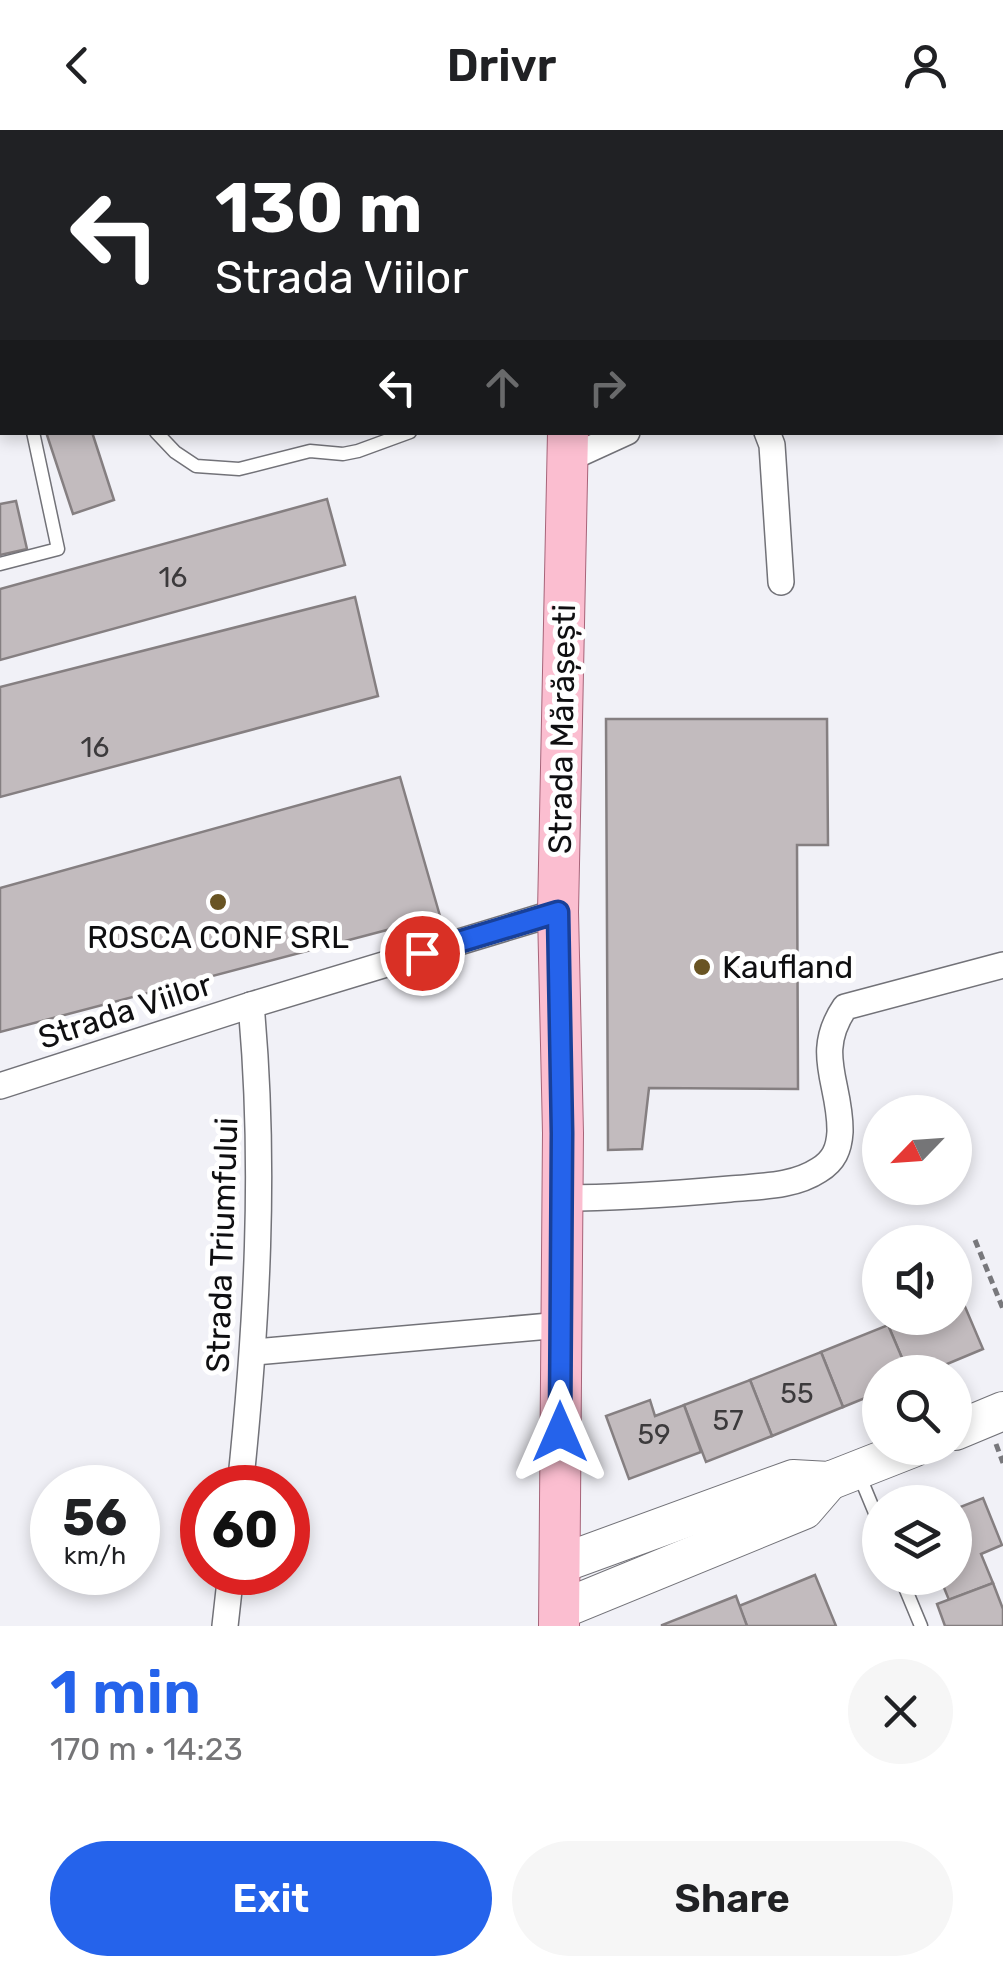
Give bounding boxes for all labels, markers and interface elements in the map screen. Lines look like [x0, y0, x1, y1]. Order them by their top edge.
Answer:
icon: back [50, 38, 105, 93]
icon: person [898, 38, 953, 93]
text: Drivr [447, 39, 556, 92]
text: 130 m [215, 167, 423, 250]
icon: left [50, 170, 180, 300]
text: Strada Viilor [215, 251, 469, 304]
icon: left [370, 360, 425, 415]
icon: ahead [475, 360, 530, 415]
icon: right [580, 360, 635, 415]
house number: 16 [159, 561, 187, 594]
street label: Strada Mărășești [541, 604, 583, 854]
house number: 16 [81, 731, 109, 764]
marker: ROSCA CONF SRL [207, 891, 229, 913]
pin [380, 911, 465, 996]
place label: ROSCA CONF SRL [87, 918, 349, 956]
icon: arrive [395, 926, 450, 981]
place label: Kaufland [722, 948, 853, 986]
marker: Kaufland [691, 956, 713, 978]
street label: Strada Viilor [33, 965, 217, 1057]
north arrow [862, 1095, 972, 1205]
map controls [862, 1095, 972, 1595]
street label: Strada Triumfului [199, 1117, 245, 1373]
button: sound [862, 1225, 972, 1335]
button: search [862, 1355, 972, 1465]
house number: 55 [780, 1377, 814, 1410]
position arrow [508, 1380, 612, 1484]
house number: 57 [713, 1404, 744, 1437]
house number: 59 [637, 1418, 671, 1451]
speed limit sign: 60 [180, 1465, 310, 1595]
button: layers [862, 1485, 972, 1595]
text: 56 [63, 1488, 127, 1548]
text: km/h [64, 1541, 126, 1570]
text: 1 min [50, 1657, 201, 1728]
button: close [848, 1659, 953, 1764]
text: 170 m · 14:23 [50, 1730, 243, 1768]
button: Exit [50, 1841, 492, 1956]
button: Share [512, 1841, 953, 1956]

